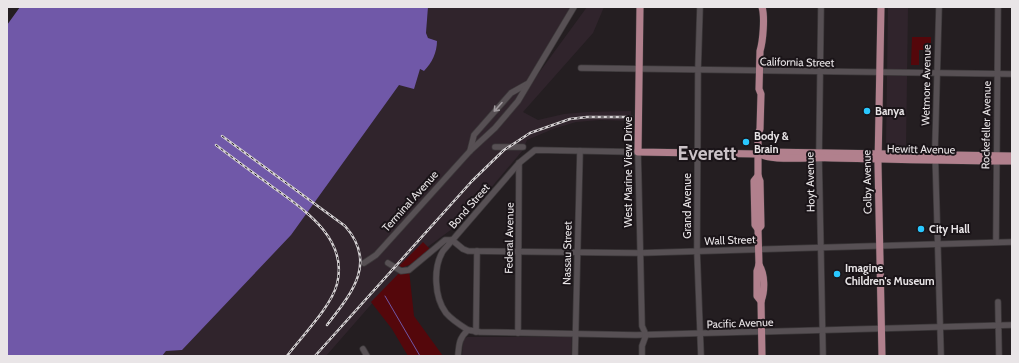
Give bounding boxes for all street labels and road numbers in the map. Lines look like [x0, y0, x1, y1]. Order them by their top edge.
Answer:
street label: Wetmore Avenue [918, 44, 934, 126]
street label: California Street [760, 54, 835, 70]
street label: Rockefeller Avenue [978, 80, 994, 169]
street label: West Marine View Drive [621, 116, 635, 227]
street label: Hewitt Avenue [887, 141, 956, 157]
street label: Colby Avenue [859, 149, 875, 214]
street label: Hoyt Avenue [802, 151, 818, 212]
street label: Terminal Avenue [379, 167, 441, 234]
street label: Grand Avenue [680, 173, 694, 239]
street label: Bond Street [445, 180, 493, 232]
street label: Federal Avenue [501, 202, 517, 274]
street label: Nassau Street [559, 221, 575, 285]
street label: Wall Street [704, 232, 756, 248]
street label: Pacific Avenue [706, 315, 774, 331]

